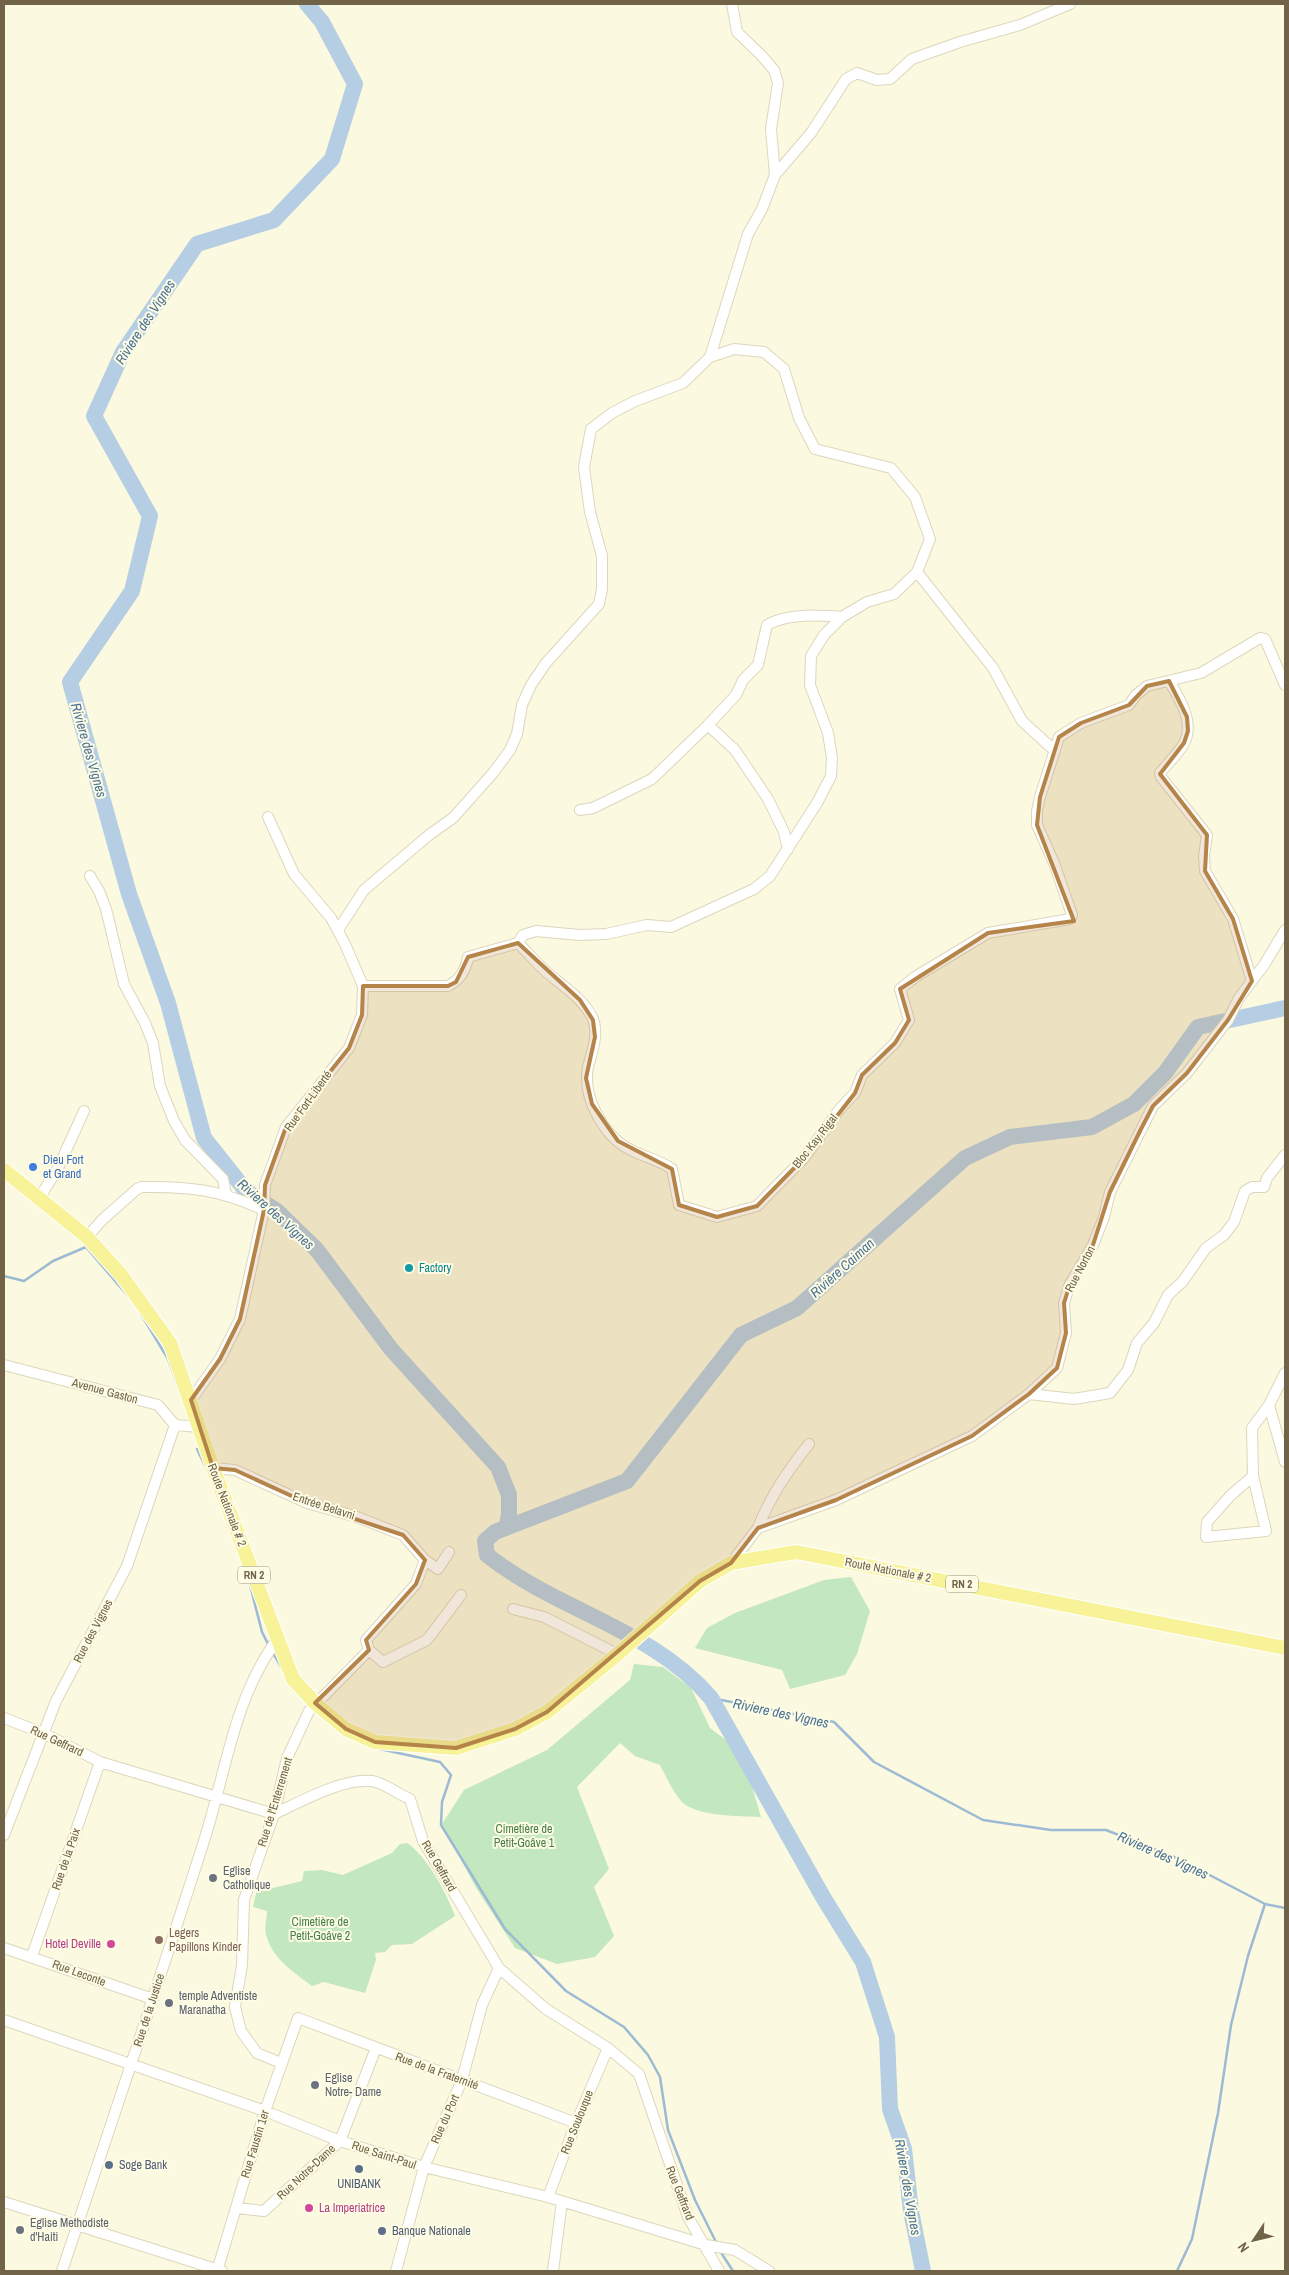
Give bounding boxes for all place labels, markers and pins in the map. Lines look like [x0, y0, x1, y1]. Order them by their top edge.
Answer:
place label: Dieu Fort et Grand [43, 1152, 84, 1182]
marker: Dieu Fort et Grand [27, 1161, 39, 1173]
place label: Factory [419, 1260, 451, 1276]
marker: Factory [403, 1262, 415, 1274]
place label: Eglise Catholique [223, 1863, 271, 1893]
marker: Eglise Catholique [207, 1872, 219, 1884]
place label: Legers Papillons Kinder [169, 1925, 242, 1955]
marker: Legers Papillons Kinder [153, 1934, 165, 1946]
place label: Hotel Deville [45, 1936, 101, 1952]
marker: Hotel Deville [105, 1938, 117, 1950]
place label: temple Adventiste Maranatha [179, 1988, 257, 2018]
marker: temple Adventiste Maranatha [163, 1997, 175, 2009]
place label: Eglise Notre- Dame [325, 2070, 381, 2100]
marker: Eglise Notre- Dame [309, 2079, 321, 2091]
place label: Soge Bank [119, 2157, 167, 2173]
marker: Soge Bank [103, 2159, 115, 2171]
marker: UNIBANK [353, 2163, 365, 2175]
place label: UNIBANK [337, 2176, 381, 2192]
place label: La Imperiatrice [319, 2200, 385, 2216]
marker: La Imperiatrice [303, 2202, 315, 2214]
place label: Eglise Methodiste d'Haiti [30, 2215, 109, 2245]
place label: Banque Nationale [392, 2223, 471, 2239]
marker: Eglise Methodiste d'Haiti [14, 2224, 26, 2236]
marker: Banque Nationale [376, 2225, 388, 2237]

